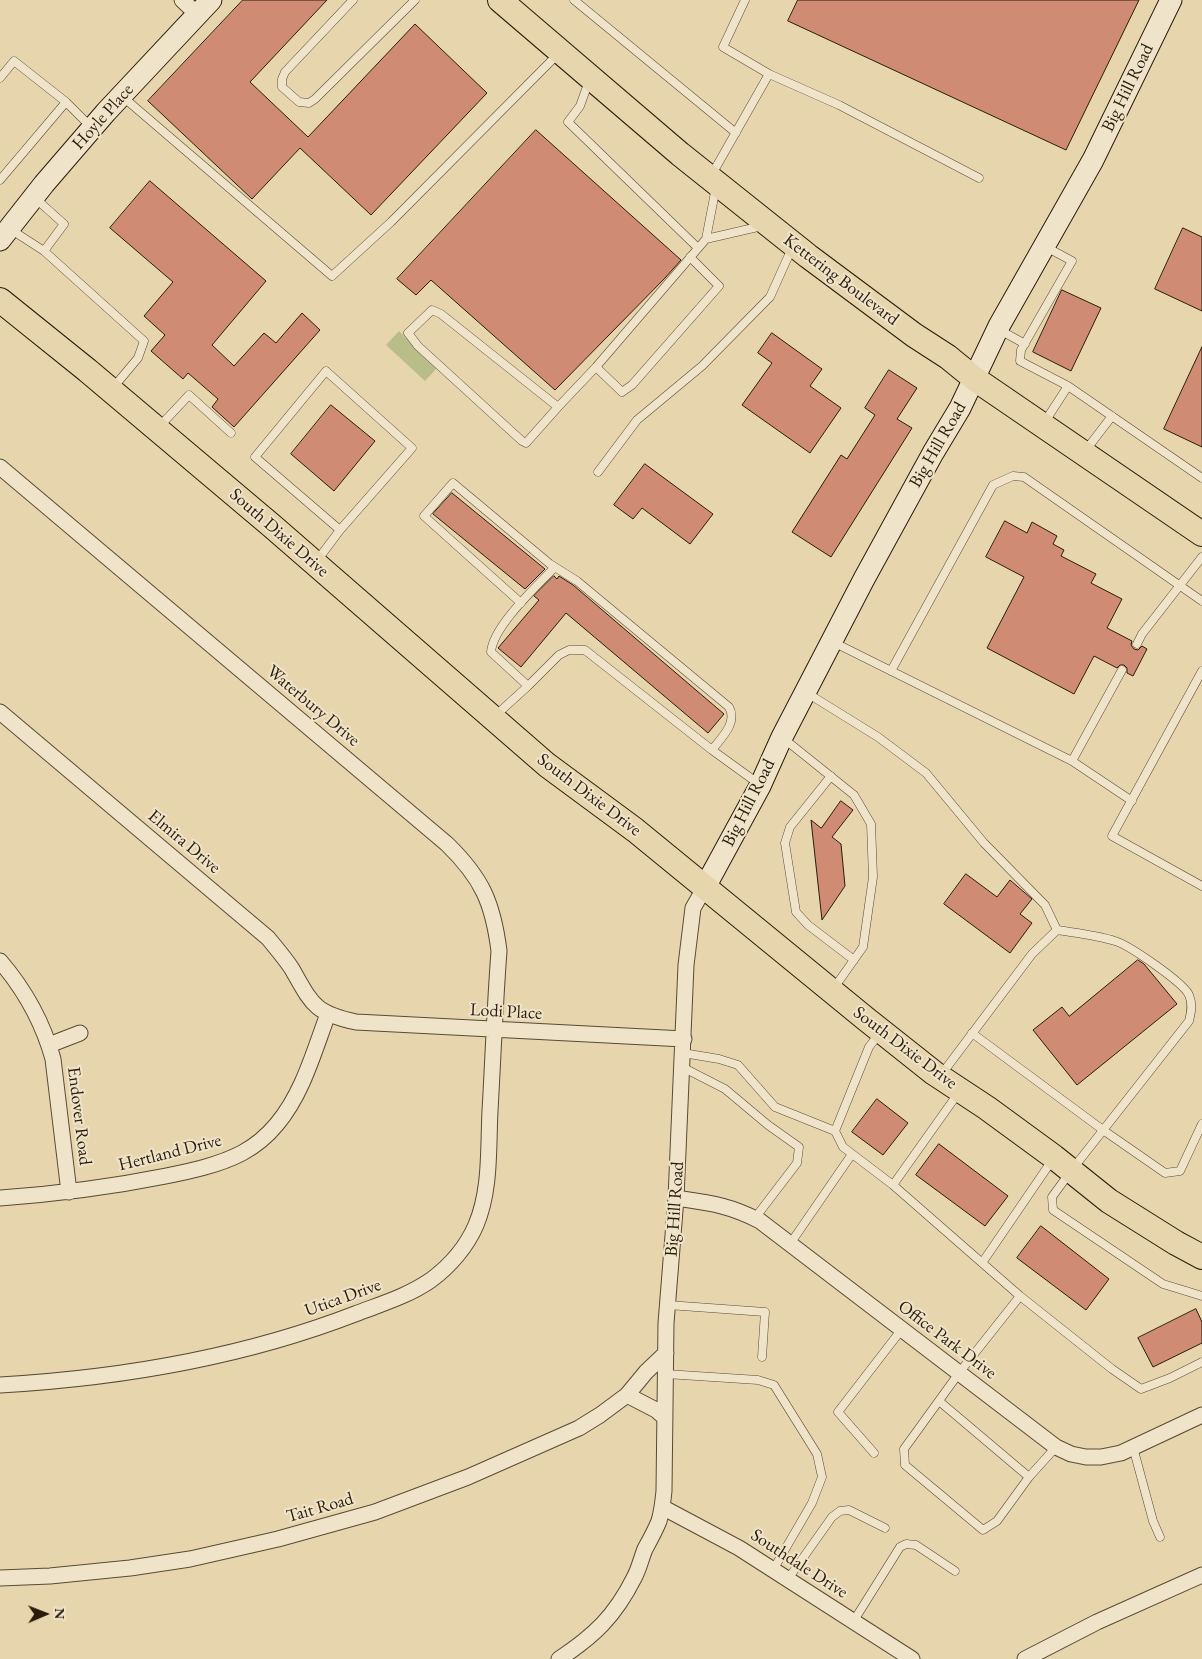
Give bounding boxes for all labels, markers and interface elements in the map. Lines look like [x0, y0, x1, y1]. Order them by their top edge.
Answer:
street label: Big Hill Road [1097, 40, 1159, 136]
street label: Hoyle Place [68, 80, 138, 154]
street label: Kettering Boulevard [779, 229, 903, 331]
street label: Big Hill Road [905, 398, 971, 492]
street label: South Dixie Drive [225, 484, 333, 582]
street label: Waterbury Drive [262, 661, 364, 751]
street label: South Dixie Drive [533, 749, 645, 841]
street label: Big Hill Road [718, 756, 780, 850]
street label: Elmira Drive [143, 805, 225, 879]
street label: Lodi Place [470, 999, 542, 1025]
street label: South Dixie Drive [849, 1002, 961, 1094]
street label: Endover Road [62, 1065, 96, 1167]
street label: Hertland Drive [116, 1130, 224, 1176]
street label: Big Hill Road [661, 1161, 689, 1257]
street label: Utica Drive [302, 1274, 384, 1322]
street label: Office Park Drive [893, 1296, 1001, 1384]
street label: Tait Road [284, 1488, 356, 1528]
street label: Southdale Drive [746, 1525, 852, 1603]
north arrow [20, 1589, 70, 1639]
text: N [51, 1608, 69, 1620]

